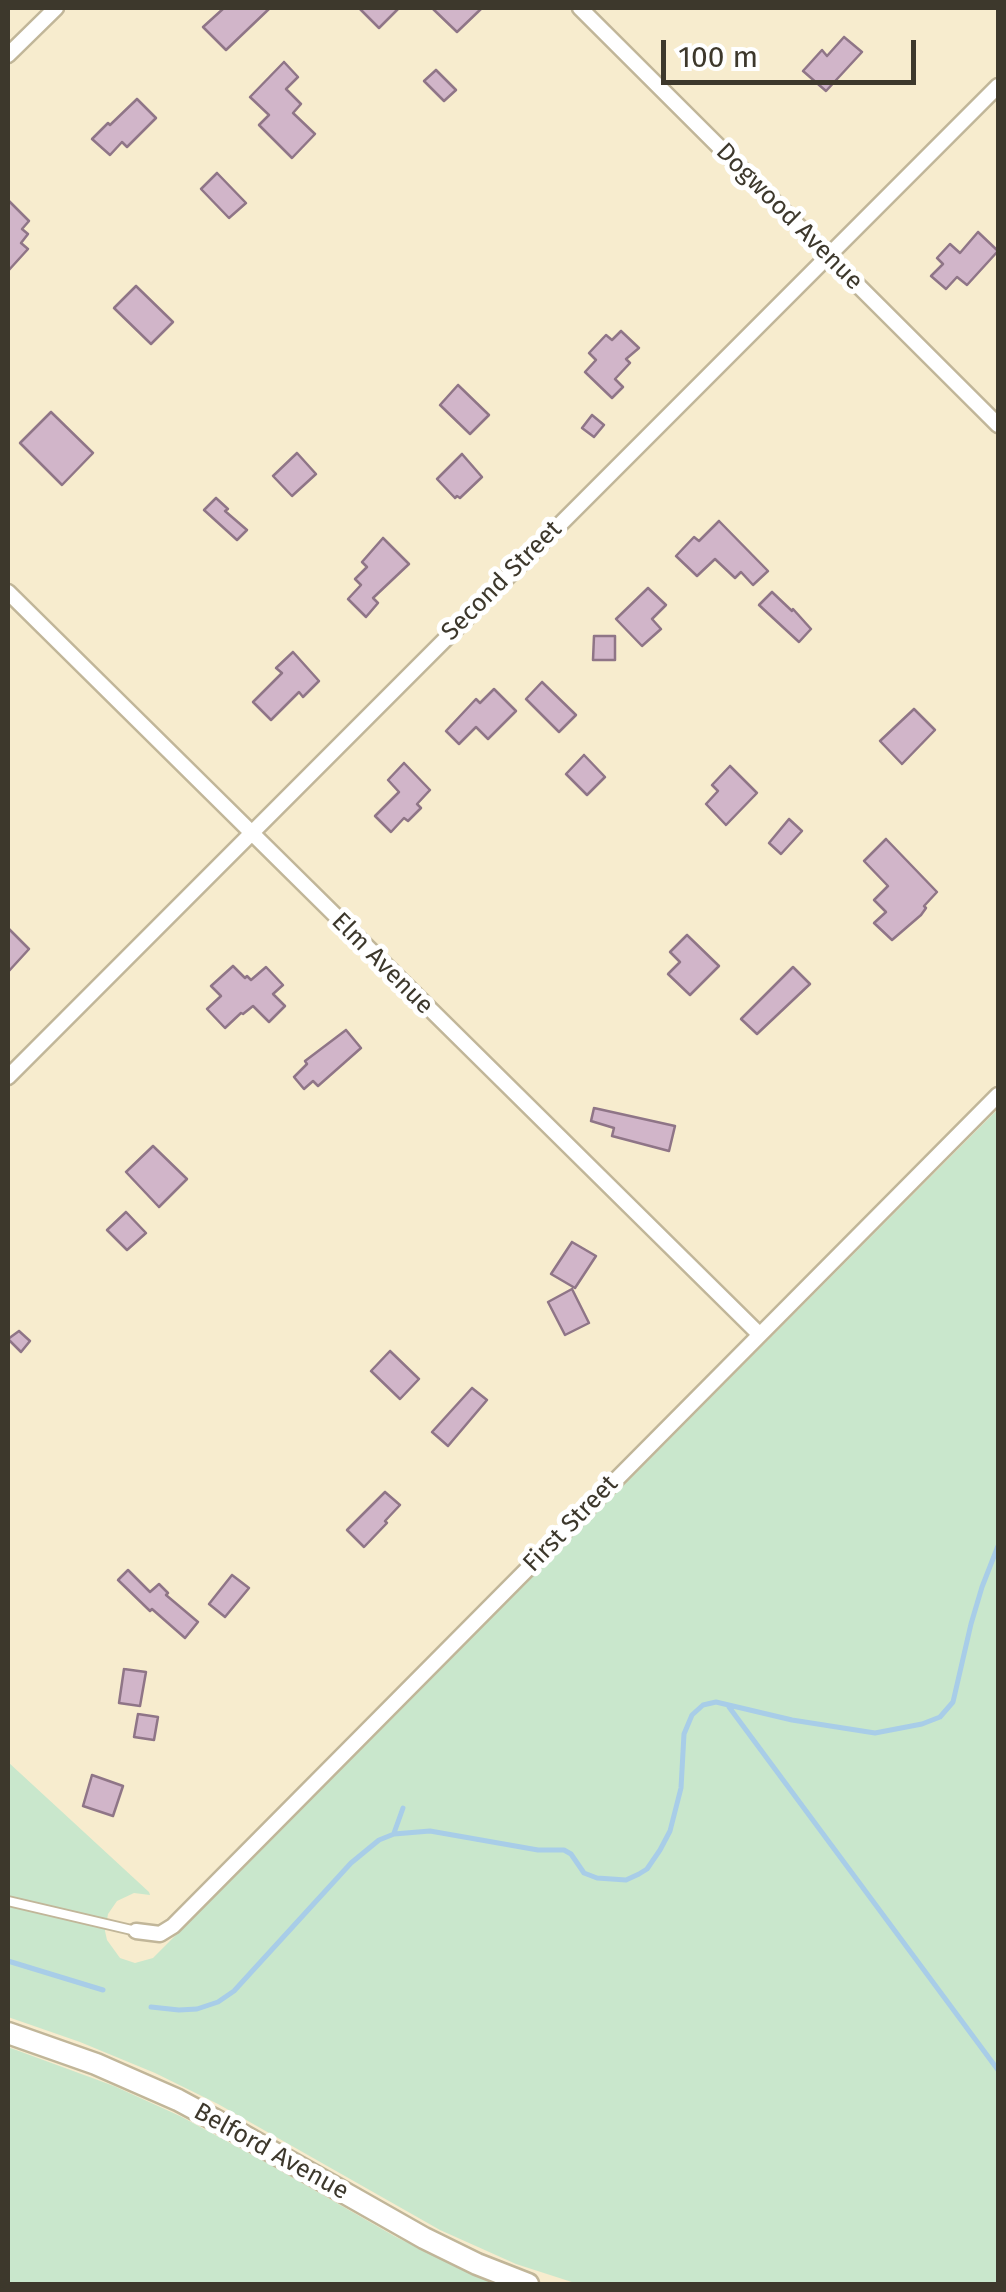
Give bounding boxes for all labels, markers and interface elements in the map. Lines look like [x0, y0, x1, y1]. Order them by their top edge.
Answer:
scale bar [666, 20, 921, 82]
text: 100 m [678, 39, 758, 75]
street label: Dogwood Avenue [709, 137, 869, 297]
street label: Second Street [436, 515, 568, 647]
street label: Elm Avenue [325, 907, 439, 1021]
street label: First Street [518, 1469, 624, 1579]
street label: Belford Avenue [188, 2097, 354, 2207]

